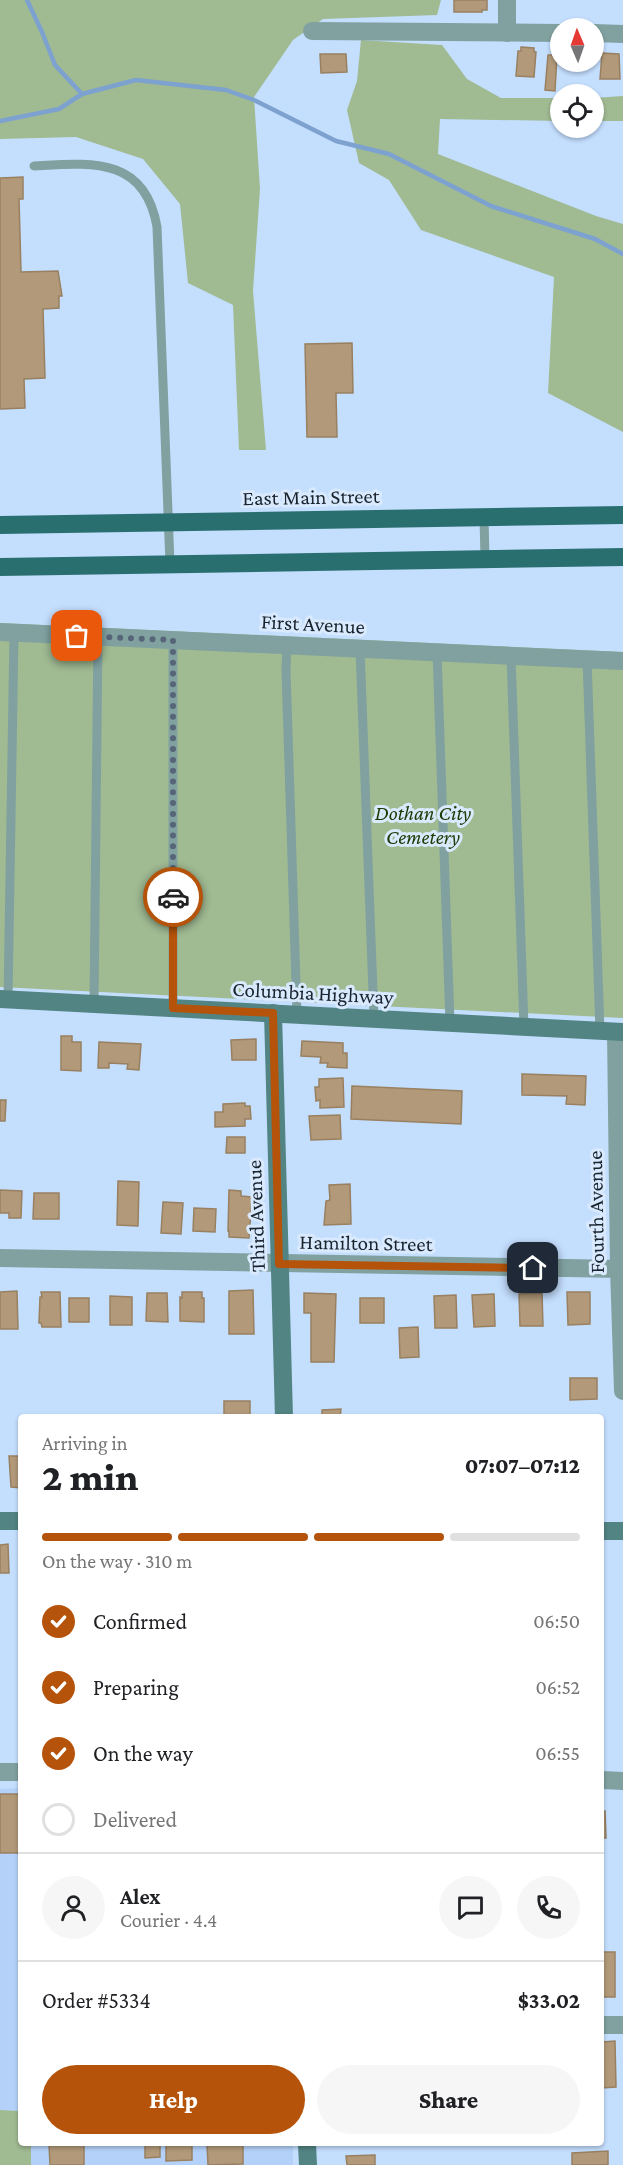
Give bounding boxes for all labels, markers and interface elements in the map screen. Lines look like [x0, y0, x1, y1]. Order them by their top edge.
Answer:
north arrow [550, 18, 604, 72]
map controls [550, 18, 604, 138]
button: locate [550, 84, 604, 138]
street label: East Main Street [242, 484, 381, 510]
street label: First Avenue [260, 609, 366, 639]
pin [51, 610, 102, 661]
icon: bag [60, 619, 93, 652]
park label: Dothan City Cemetery [375, 801, 472, 849]
courier [143, 867, 203, 927]
icon: car [157, 881, 190, 914]
street label: Columbia Highway [232, 977, 395, 1009]
street label: Fourth Avenue [583, 1150, 609, 1274]
street label: Third Avenue [242, 1160, 270, 1272]
street label: Hamilton Street [299, 1230, 434, 1256]
pin [507, 1242, 558, 1293]
icon: home [516, 1251, 549, 1284]
text: Arriving in [42, 1432, 127, 1454]
text: 07:07–07:12 [465, 1453, 580, 1478]
text: 2 min [42, 1455, 138, 1498]
text: On the way · 310 m [42, 1550, 192, 1572]
icon: check [42, 1605, 75, 1638]
text: Confirmed [93, 1609, 187, 1634]
text: 06:50 [533, 1610, 580, 1632]
icon: check [42, 1671, 75, 1704]
text: Preparing [93, 1675, 179, 1700]
text: 06:52 [535, 1676, 580, 1698]
icon: check [42, 1737, 75, 1770]
text: On the way [93, 1741, 193, 1766]
text: 06:55 [535, 1742, 580, 1764]
text: Delivered [93, 1807, 177, 1832]
button: person [42, 1876, 105, 1939]
button: chat [439, 1876, 502, 1939]
button: phone [517, 1876, 580, 1939]
text: Alex [120, 1884, 161, 1909]
text: Courier · 4.4 [120, 1909, 217, 1931]
text: Order #5334 [42, 1988, 151, 2013]
text: $33.02 [518, 1988, 580, 2013]
button: Help [42, 2065, 305, 2134]
button: Share [317, 2065, 580, 2134]

